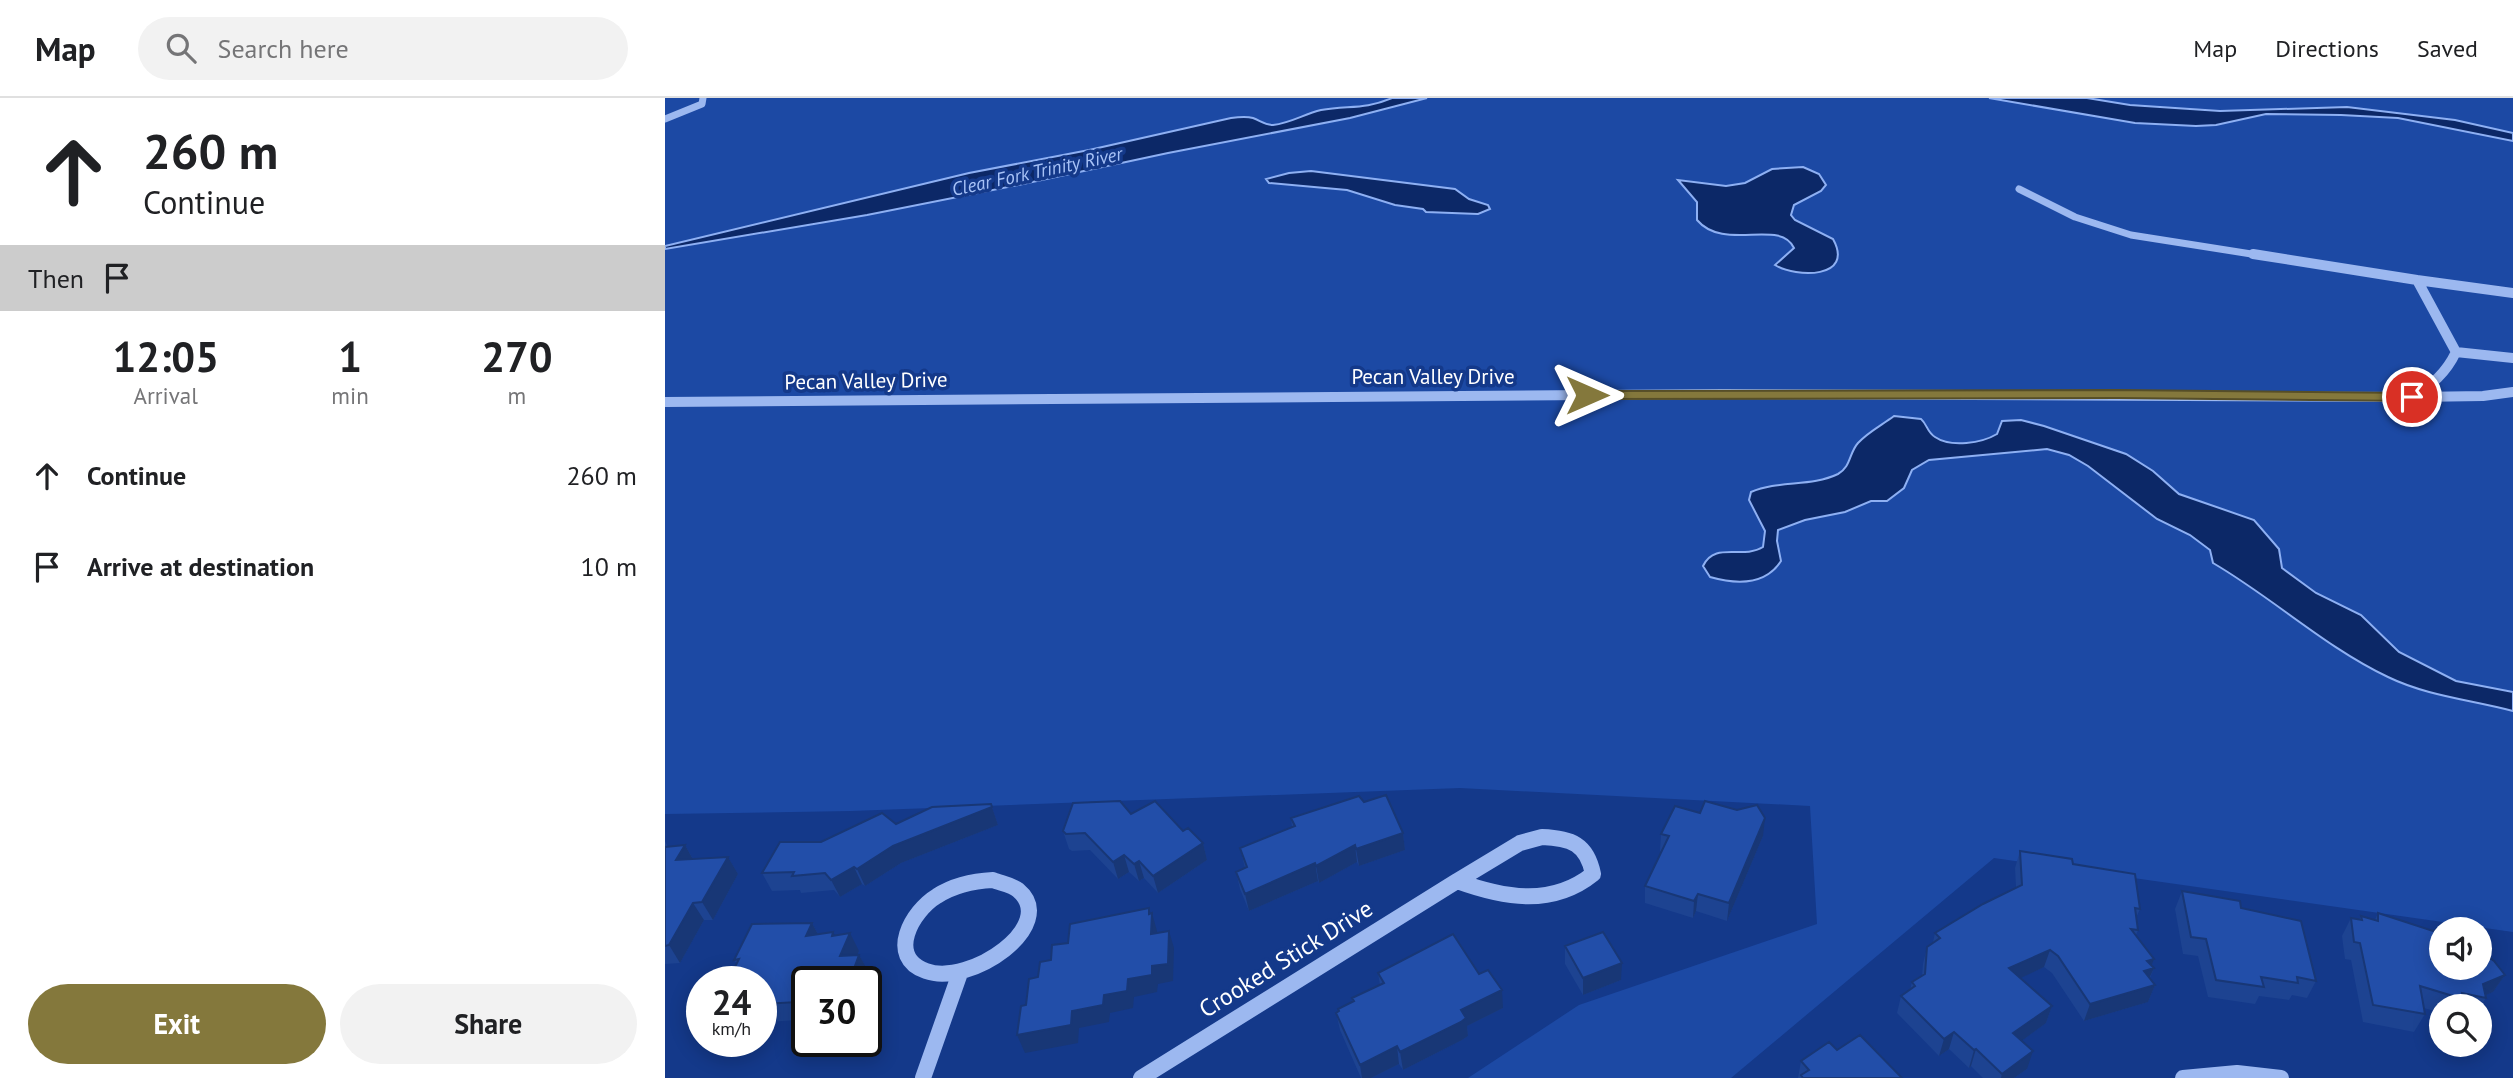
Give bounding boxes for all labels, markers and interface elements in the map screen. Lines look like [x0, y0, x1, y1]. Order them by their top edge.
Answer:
search box [138, 17, 628, 80]
text: Map [35, 27, 96, 70]
icon: search [162, 29, 200, 67]
text: Search here [218, 32, 349, 65]
text: Map [2193, 33, 2237, 64]
text: Directions [2275, 33, 2379, 64]
text: Saved [2417, 33, 2478, 64]
text: 260 m [143, 119, 278, 183]
icon: ahead [28, 126, 119, 217]
water label: Clear Fork Trinity River [950, 141, 1126, 201]
text: Continue [143, 181, 265, 223]
icon: arrive [98, 259, 136, 297]
text: Then [28, 262, 84, 295]
text: 12:05 [112, 329, 219, 384]
text: 1 [338, 329, 362, 384]
text: 270 [481, 329, 553, 384]
position arrow [1550, 358, 1624, 432]
street label: Pecan Valley Drive [1351, 363, 1515, 390]
street label: Pecan Valley Drive [784, 366, 948, 395]
pin [2382, 367, 2442, 427]
icon: arrive [2393, 378, 2431, 416]
text: Arrival [133, 381, 198, 410]
text: min [331, 381, 369, 410]
text: m [508, 381, 526, 410]
icon: ahead [28, 457, 66, 495]
text: Continue [87, 459, 186, 492]
text: 260 m [566, 459, 637, 492]
icon: arrive [28, 548, 66, 586]
text: Arrive at destination [87, 550, 314, 583]
text: 10 m [581, 550, 637, 583]
street label: Crooked Stick Drive [1193, 893, 1378, 1024]
map controls [2429, 917, 2492, 1057]
button: sound [2429, 917, 2492, 980]
speed limit sign: 30 [791, 966, 882, 1057]
text: 24 [712, 979, 751, 1025]
button: Exit [28, 984, 326, 1064]
button: Share [340, 984, 637, 1064]
button: search [2429, 994, 2492, 1057]
text: km/h [712, 1017, 751, 1040]

